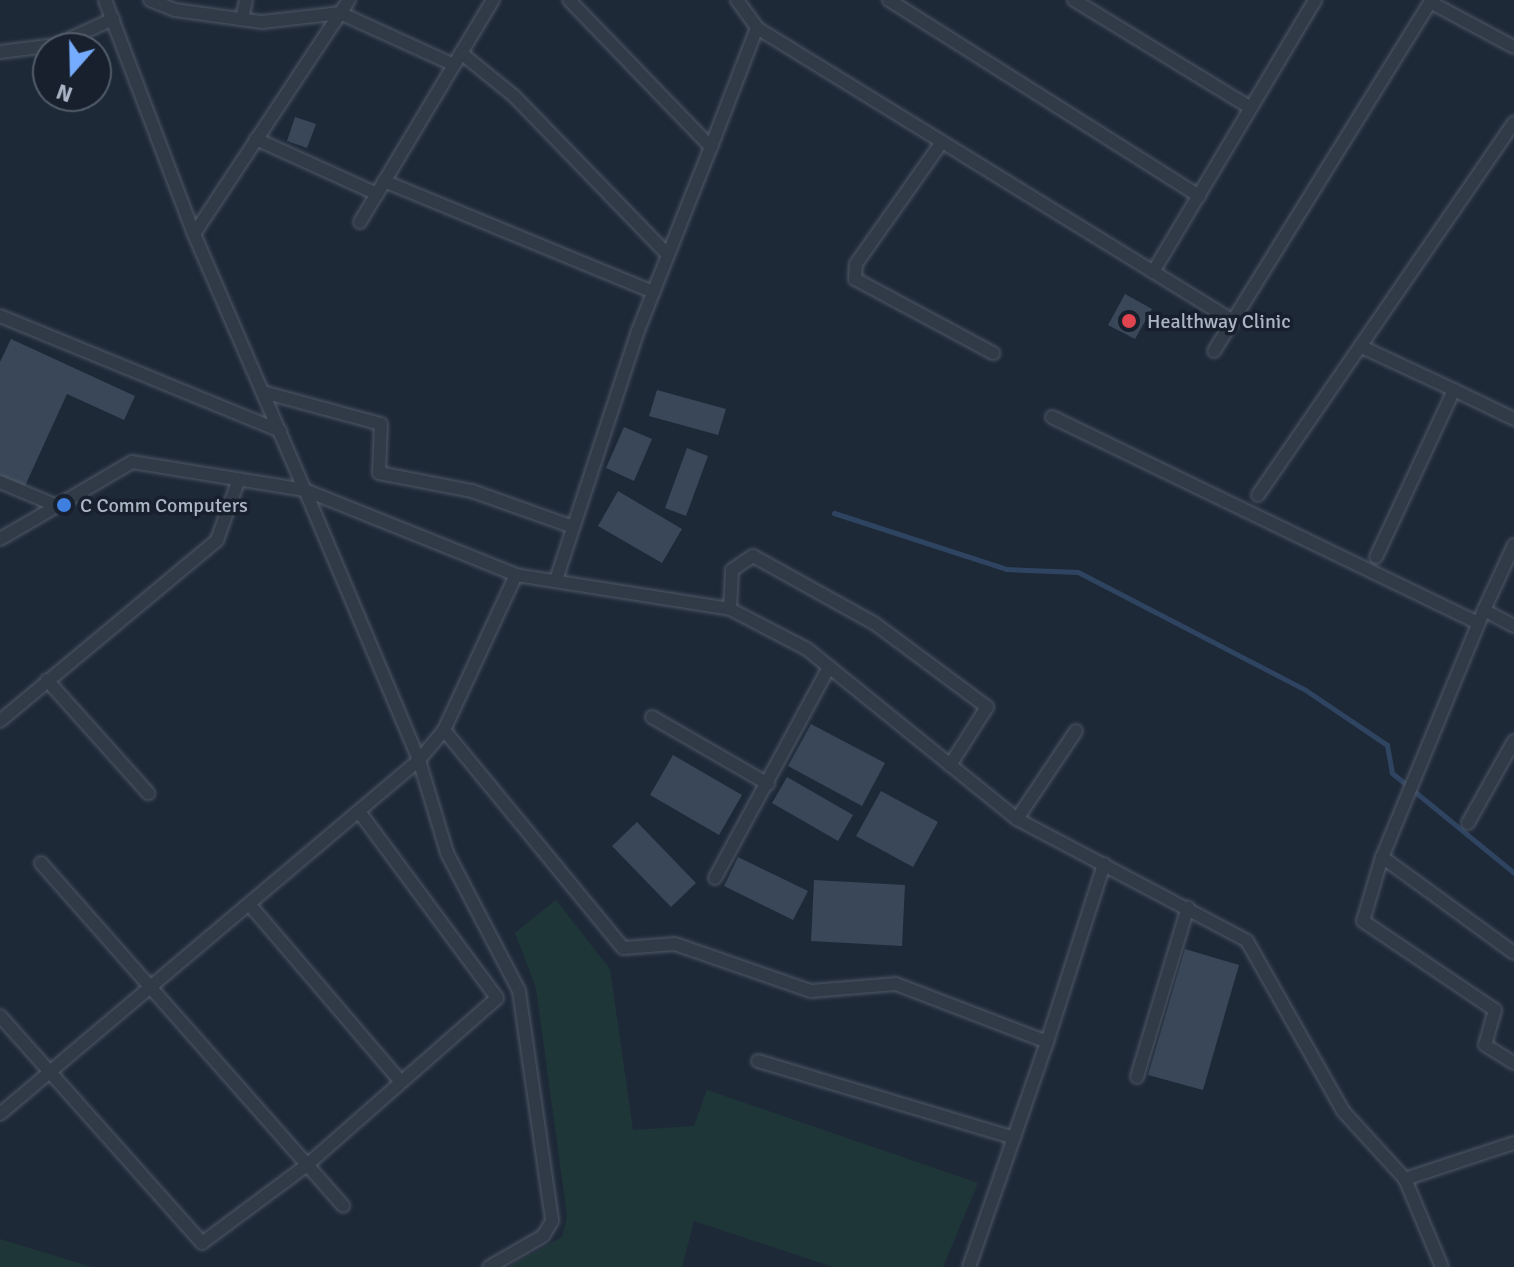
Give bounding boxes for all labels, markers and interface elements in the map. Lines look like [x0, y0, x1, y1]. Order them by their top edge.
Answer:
north arrow [32, 32, 112, 112]
text: N [52, 78, 76, 108]
place label: Healthway Clinic [1147, 309, 1291, 333]
marker: Healthway Clinic [1118, 310, 1140, 332]
place label: C Comm Computers [80, 493, 248, 517]
marker: C Comm Computers [55, 496, 73, 514]

